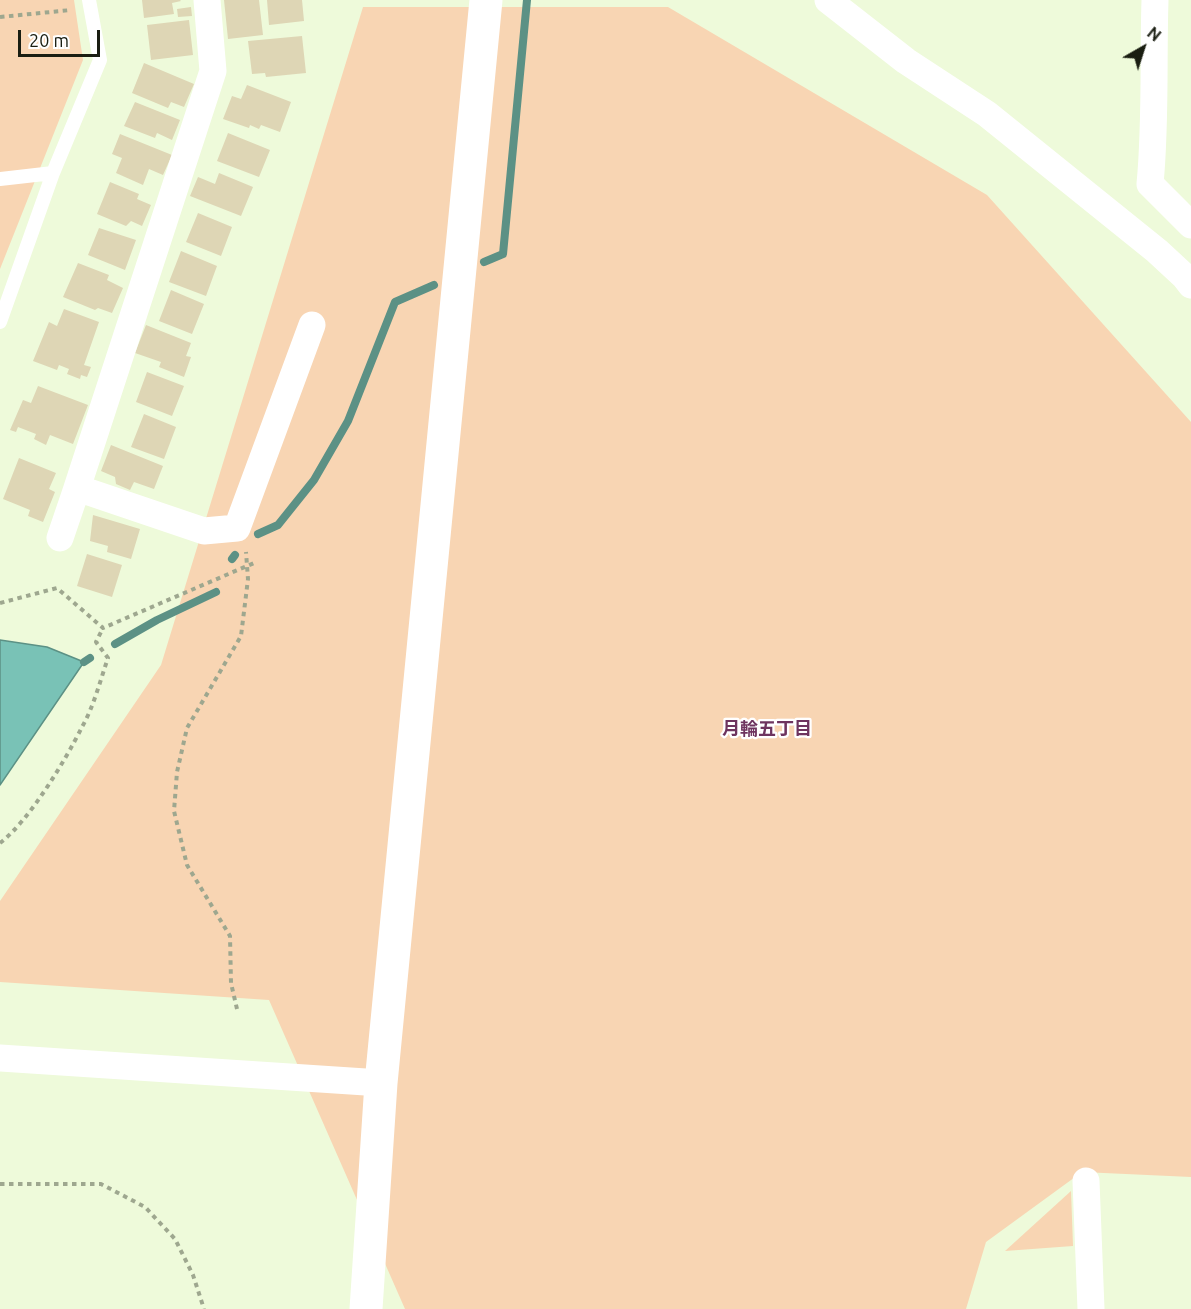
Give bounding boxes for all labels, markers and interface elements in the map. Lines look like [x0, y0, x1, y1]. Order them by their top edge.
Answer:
scale bar [21, 18, 104, 56]
north arrow [1113, 18, 1173, 78]
text: N [1144, 23, 1165, 45]
text: 20 m [29, 30, 69, 50]
district label: 月輪五丁目 [722, 718, 812, 740]

